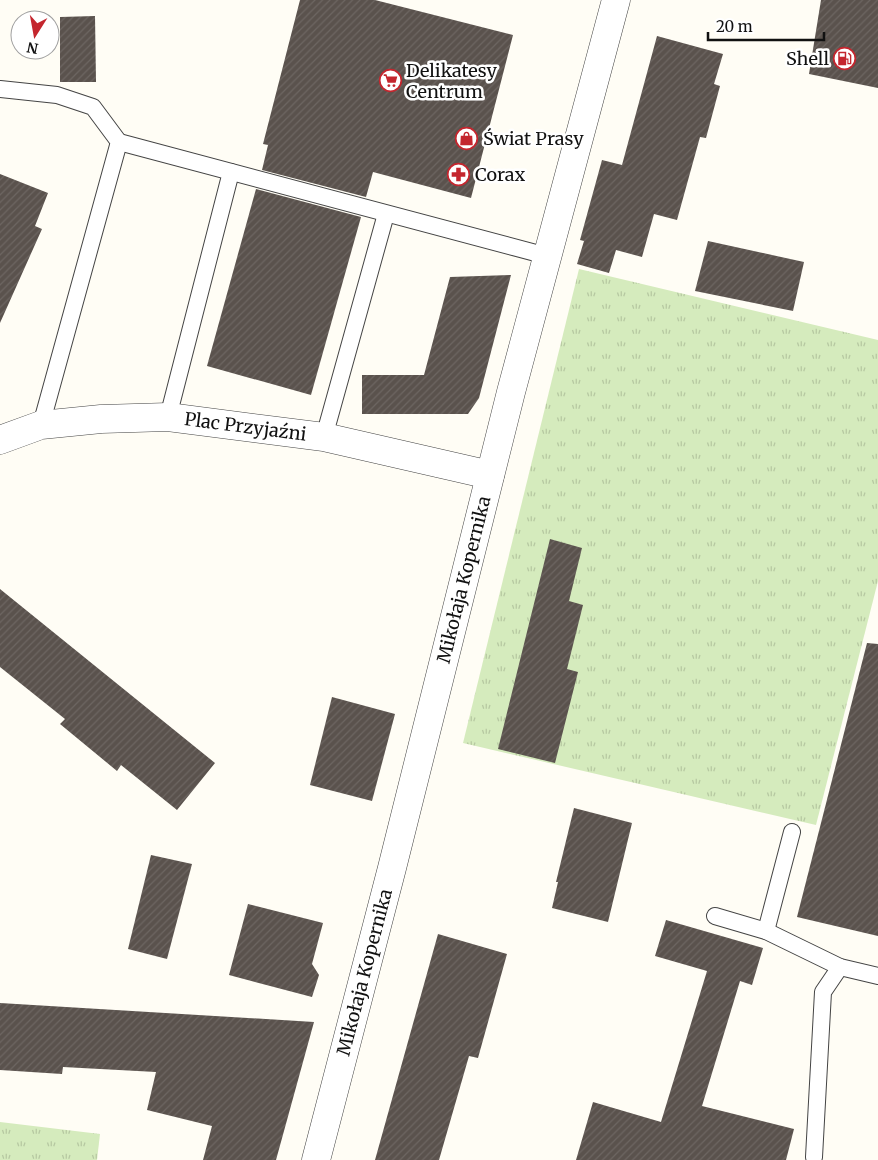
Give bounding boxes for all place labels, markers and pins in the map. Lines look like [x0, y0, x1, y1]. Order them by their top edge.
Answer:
place label: Shell [786, 47, 829, 70]
fuel station icon: Shell [833, 47, 857, 71]
place label: Delikatesy Centrum [406, 59, 497, 103]
supermarket icon: Delikatesy Centrum [378, 69, 402, 93]
shop icon: Świat Prasy [455, 127, 479, 151]
place label: Świat Prasy [483, 127, 584, 150]
pharmacy icon: Corax [447, 163, 471, 187]
place label: Corax [475, 163, 526, 186]

